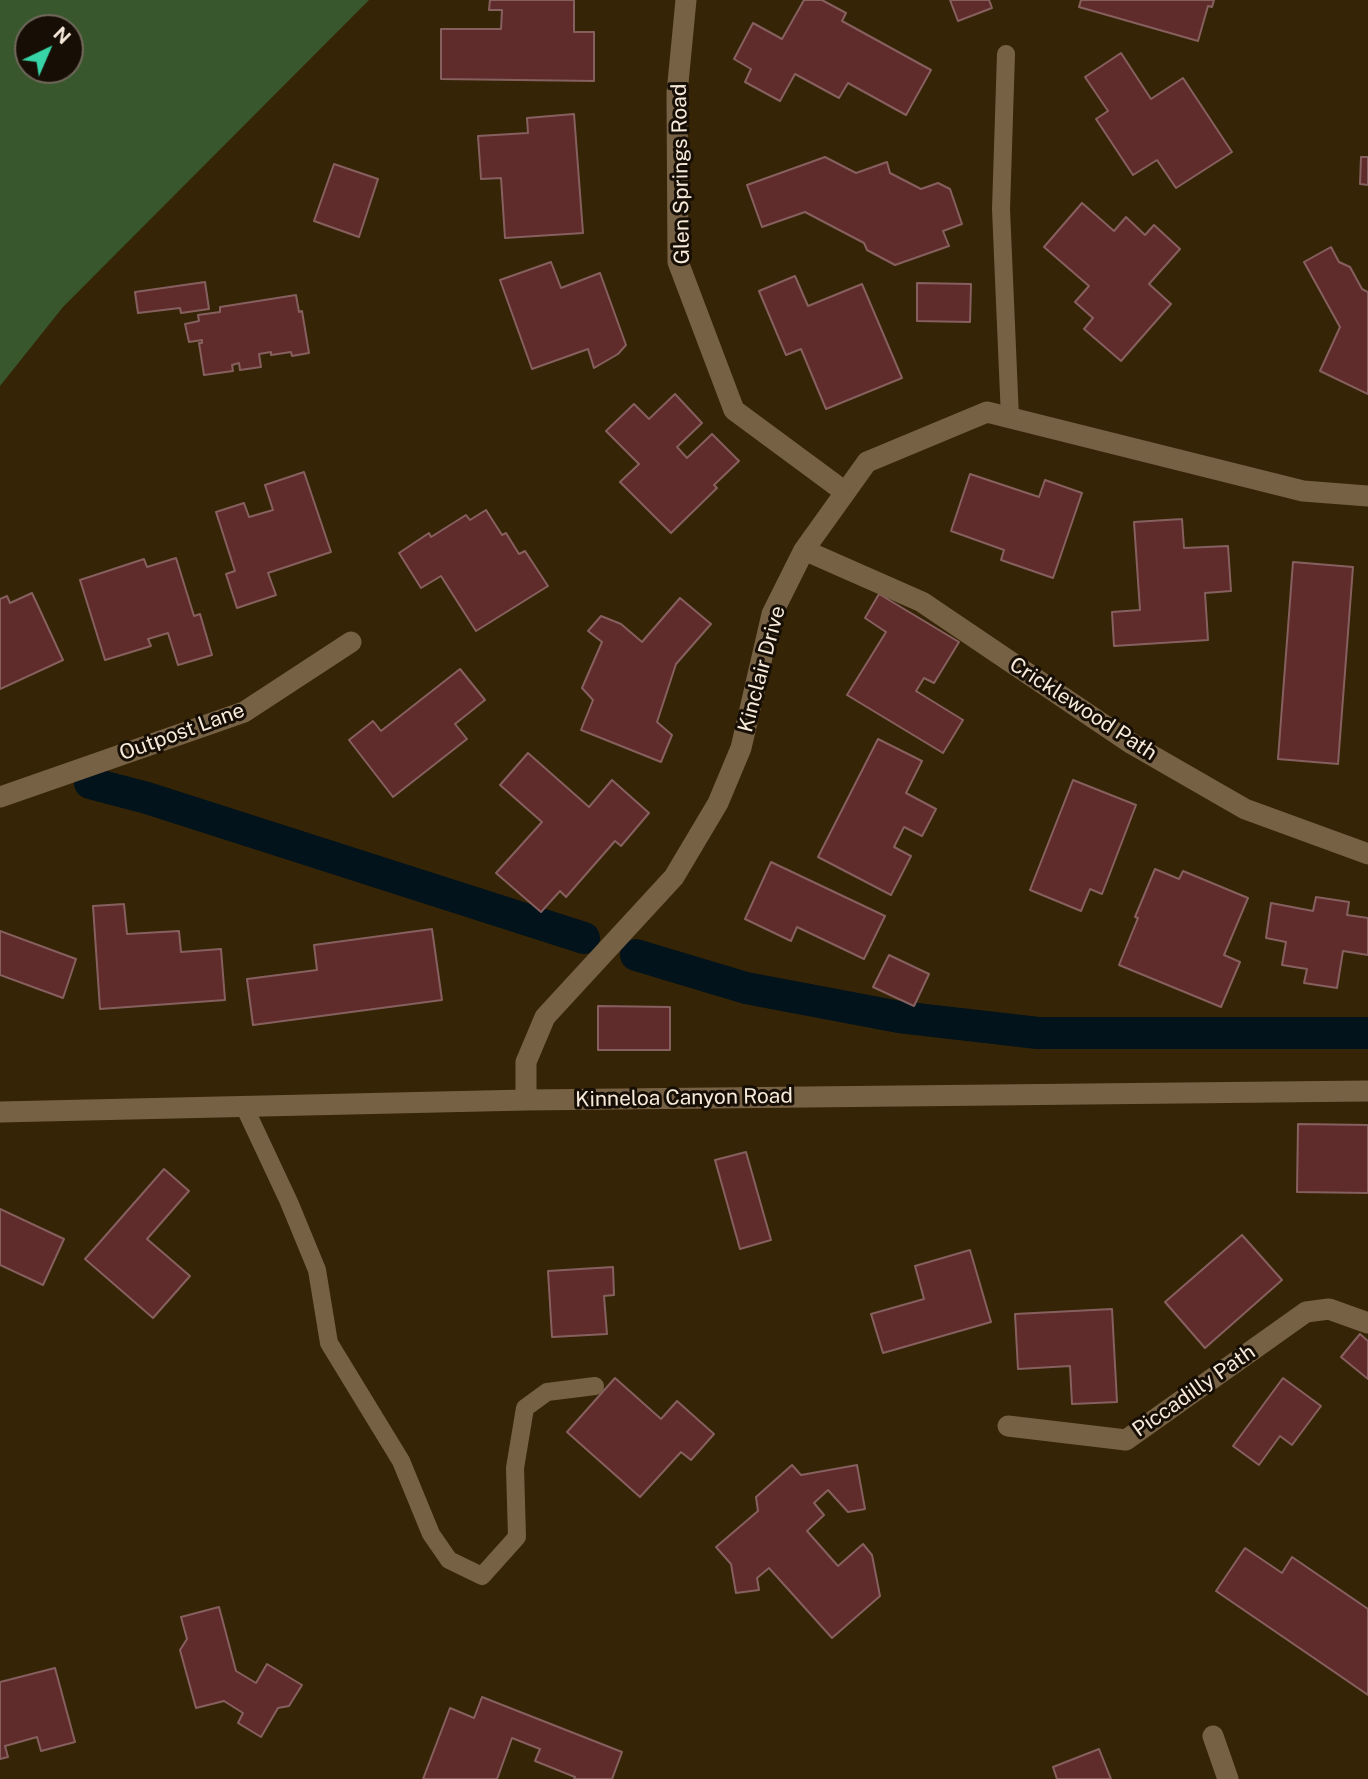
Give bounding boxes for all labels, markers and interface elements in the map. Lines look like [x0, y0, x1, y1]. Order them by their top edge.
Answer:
north arrow [14, 14, 84, 84]
text: N [49, 22, 75, 48]
street label: Glen Springs Road [667, 83, 695, 265]
street label: Kinclair Drive [733, 603, 791, 735]
street label: Cricklewood Path [1005, 652, 1161, 766]
street label: Outpost Lane [116, 698, 248, 766]
street label: Kinneloa Canyon Road [575, 1084, 793, 1112]
street label: Piccadilly Path [1128, 1339, 1260, 1443]

